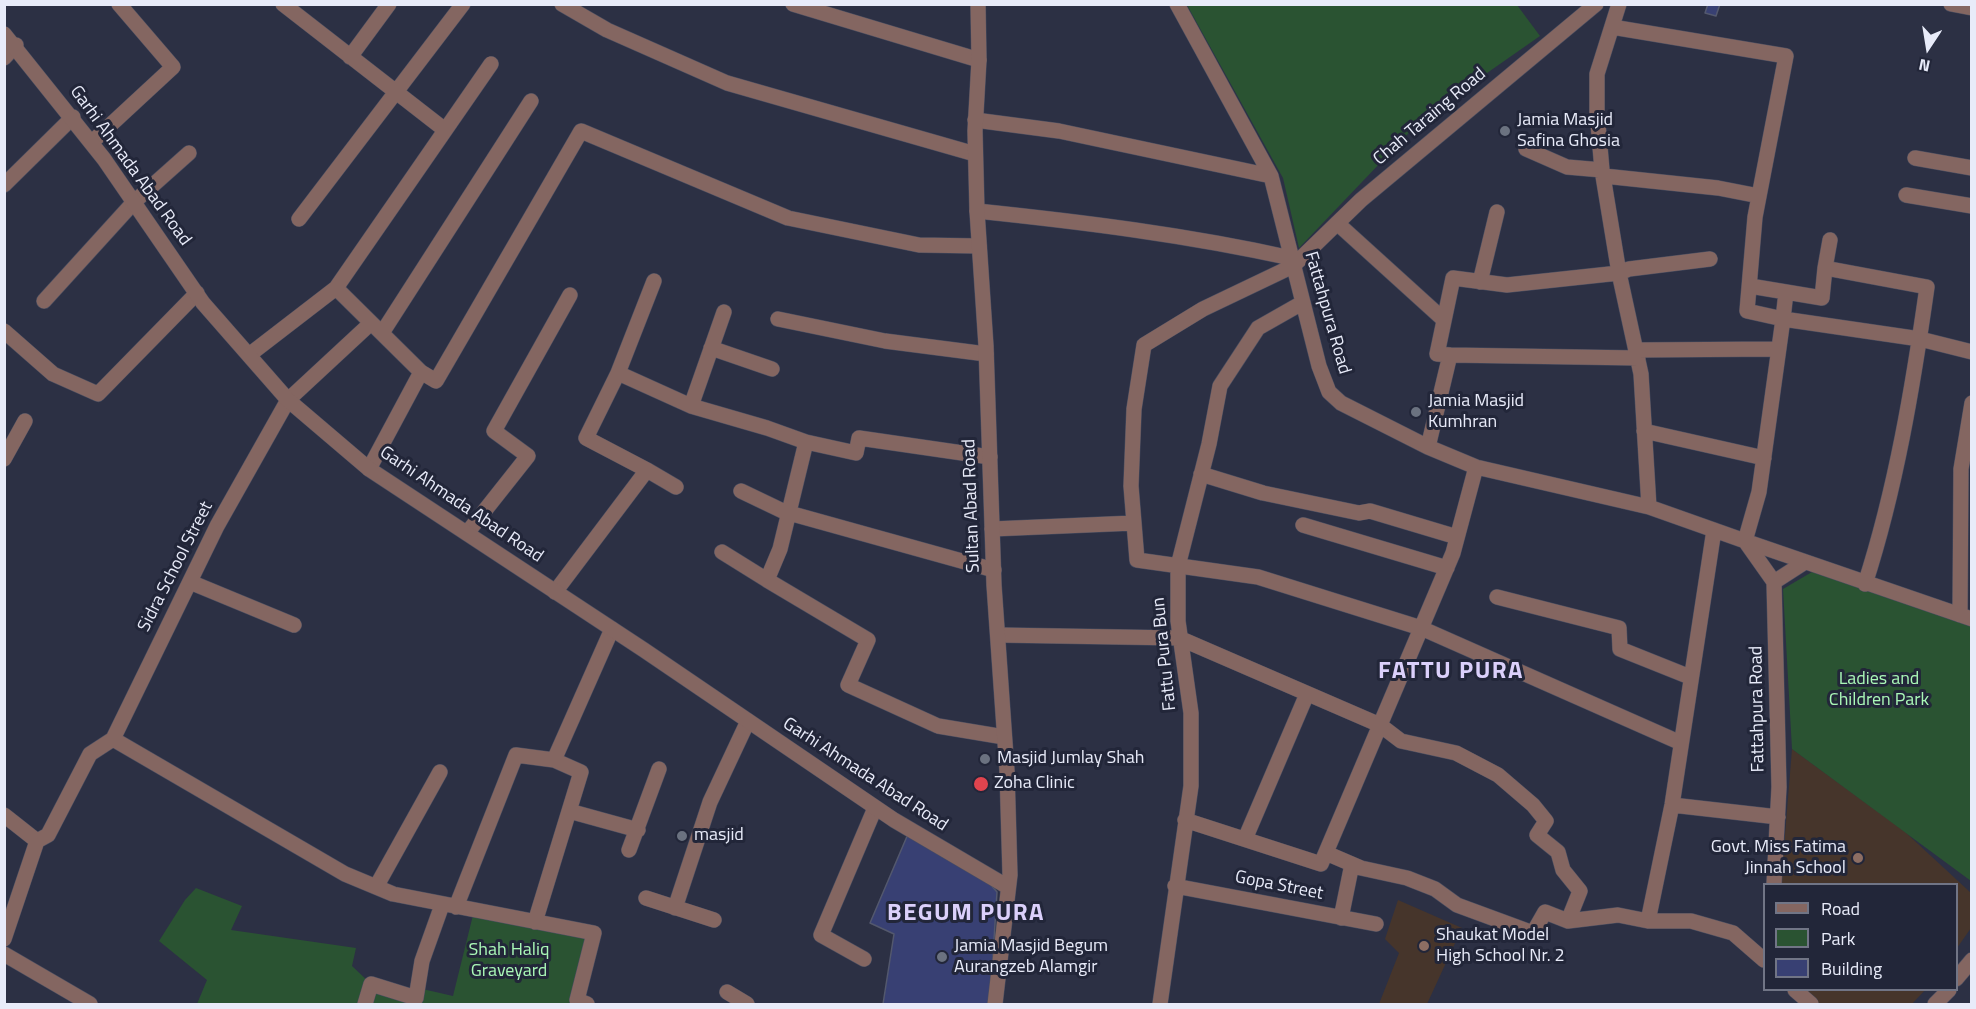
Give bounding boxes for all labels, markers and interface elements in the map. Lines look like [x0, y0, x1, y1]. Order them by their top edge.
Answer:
north arrow [1898, 18, 1958, 78]
text: N [1916, 53, 1932, 78]
street label: Chah Taraing Road [1369, 64, 1491, 170]
street label: Garhi Ahmada Abad Road [65, 82, 195, 250]
place label: Jamia Masjid Safina Ghosia [1517, 110, 1620, 152]
marker: Jamia Masjid Safina Ghosia [1498, 124, 1512, 138]
street label: Fattahpura Road [1299, 249, 1355, 377]
place label: Jamia Masjid Kumhran [1428, 391, 1524, 434]
marker: Jamia Masjid Kumhran [1409, 405, 1423, 419]
street label: Sultan Abad Road [959, 439, 985, 573]
street label: Garhi Ahmada Abad Road [375, 442, 547, 568]
street label: Sidra School Street [134, 498, 218, 636]
street label: Fattu Pura Bun [1148, 596, 1182, 712]
street label: Fattahpura Road [1746, 646, 1770, 772]
district label: FATTU PURA [1378, 658, 1524, 686]
park label: Ladies and Children Park [1829, 669, 1929, 712]
street label: Garhi Ahmada Abad Road [778, 714, 952, 836]
place label: Masjid Jumlay Shah [997, 748, 1145, 770]
marker: Masjid Jumlay Shah [978, 752, 992, 766]
place label: Zoha Clinic [994, 773, 1075, 795]
marker: Zoha Clinic [972, 775, 990, 793]
place label: masjid [694, 825, 744, 847]
marker: masjid [675, 829, 689, 843]
place label: Govt. Miss Fatima Jinnah School [1711, 837, 1846, 880]
marker: Govt. Miss Fatima Jinnah School [1851, 851, 1865, 865]
street label: Gopa Street [1233, 867, 1325, 905]
legend [1763, 883, 1958, 991]
text: Road [1821, 895, 1860, 922]
district label: BEGUM PURA [887, 900, 1045, 928]
place label: Shaukat Model High School Nr. 2 [1436, 925, 1565, 968]
text: Park [1821, 925, 1855, 952]
place label: Jamia Masjid Begum Aurangzeb Alamgir [954, 936, 1108, 978]
marker: Shaukat Model High School Nr. 2 [1417, 939, 1431, 953]
park label: Shah Haliq Graveyard [469, 940, 549, 982]
marker: Jamia Masjid Begum Aurangzeb Alamgir [935, 950, 949, 964]
text: Building [1821, 955, 1882, 982]

